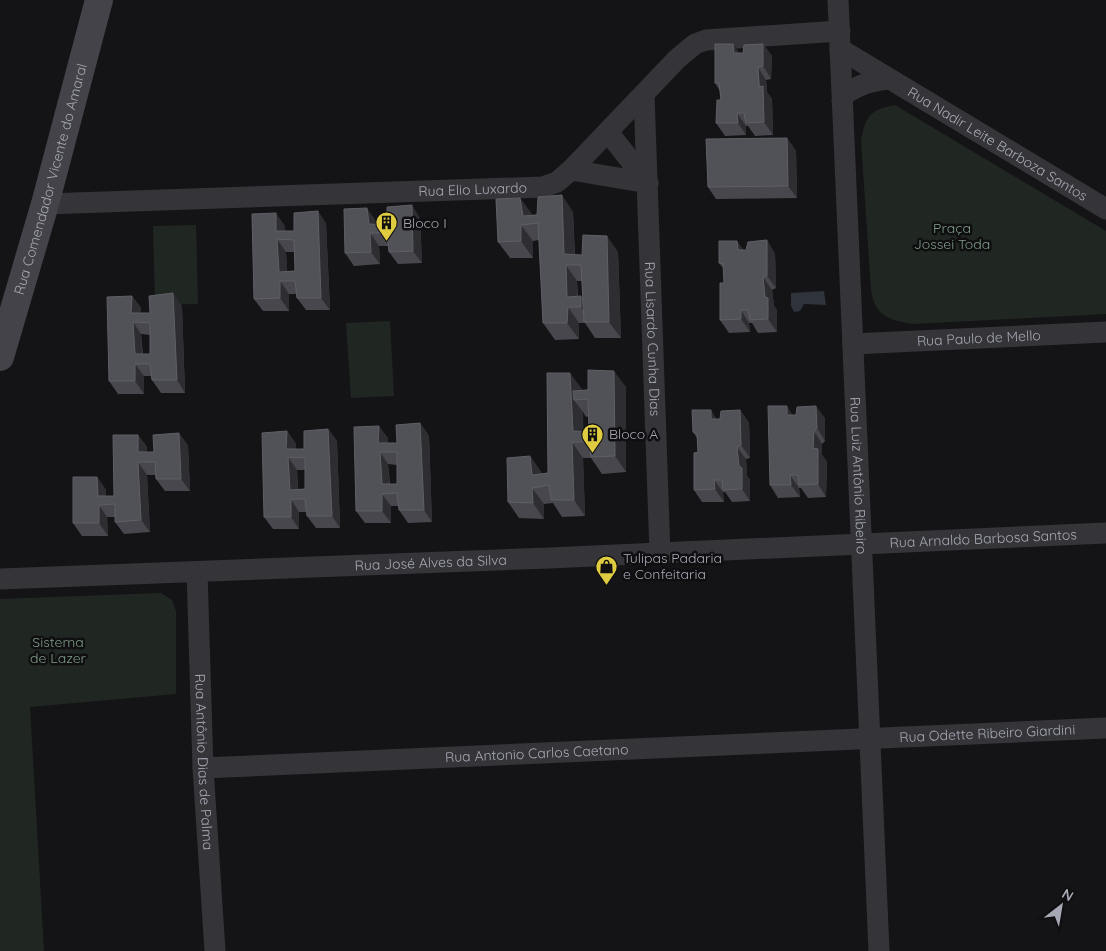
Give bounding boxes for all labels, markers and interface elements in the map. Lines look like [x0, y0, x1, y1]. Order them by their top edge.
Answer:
street label: Rua Comendador Vicente do Amaral [10, 61, 91, 297]
street label: Rua Nadir Leite Barboza Santos [904, 83, 1091, 205]
street label: Rua Elio Luxardo [418, 179, 527, 200]
building icon: Bloco I [375, 211, 399, 242]
place label: Bloco I [403, 214, 447, 232]
park label: Praça Jossei Toda [914, 219, 990, 253]
street label: Rua Lisardo Cunha Dias [641, 261, 664, 416]
street label: Rua Paulo de Mello [916, 326, 1041, 350]
street label: Rua Luiz Antônio Ribeiro [846, 396, 871, 555]
building icon: Bloco A [581, 422, 605, 453]
place label: Bloco A [609, 425, 658, 443]
street label: Rua Arnaldo Barbosa Santos [889, 525, 1077, 552]
place label: Tulipas Padaria e Confeitaria [623, 549, 722, 583]
street label: Rua José Alves da Silva [354, 551, 507, 574]
shop icon: Tulipas Padaria e Confeitaria [595, 554, 619, 585]
park label: Sistema de Lazer [30, 633, 87, 667]
street label: Rua Antônio Dias de Palma [191, 673, 217, 851]
street label: Rua Odette Ribeiro Giardini [899, 720, 1076, 746]
street label: Rua Antonio Carlos Caetano [445, 740, 629, 766]
north arrow [1036, 881, 1086, 931]
text: N [1059, 884, 1077, 905]

